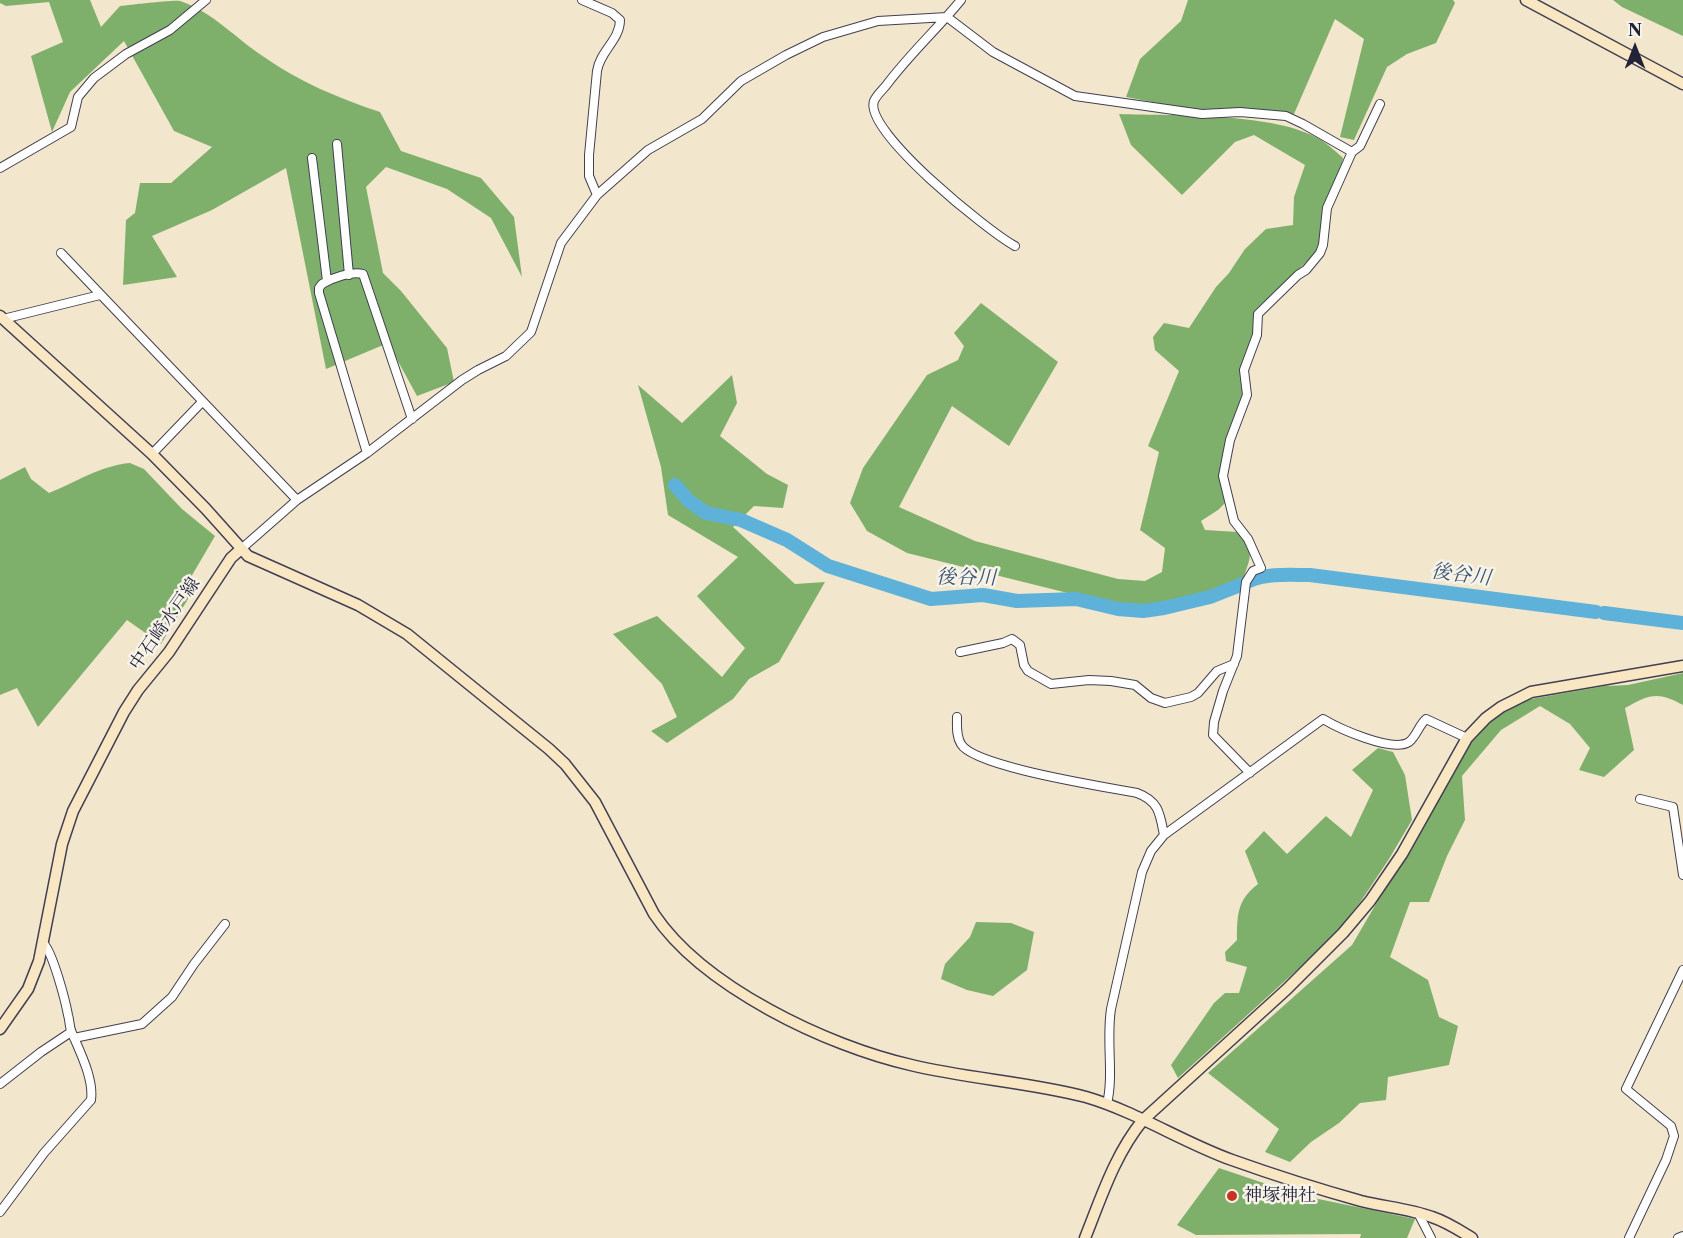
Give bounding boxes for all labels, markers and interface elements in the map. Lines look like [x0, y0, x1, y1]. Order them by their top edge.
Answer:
north arrow [1605, 18, 1665, 78]
text: N [1628, 20, 1642, 40]
water label: 後谷川 [1430, 559, 1492, 591]
water label: 後谷川 [936, 565, 996, 591]
street label: 中石崎水戸線 [125, 574, 205, 674]
place label: 神塚神社 [1244, 1185, 1316, 1207]
marker: 神塚神社 [1225, 1189, 1239, 1203]

